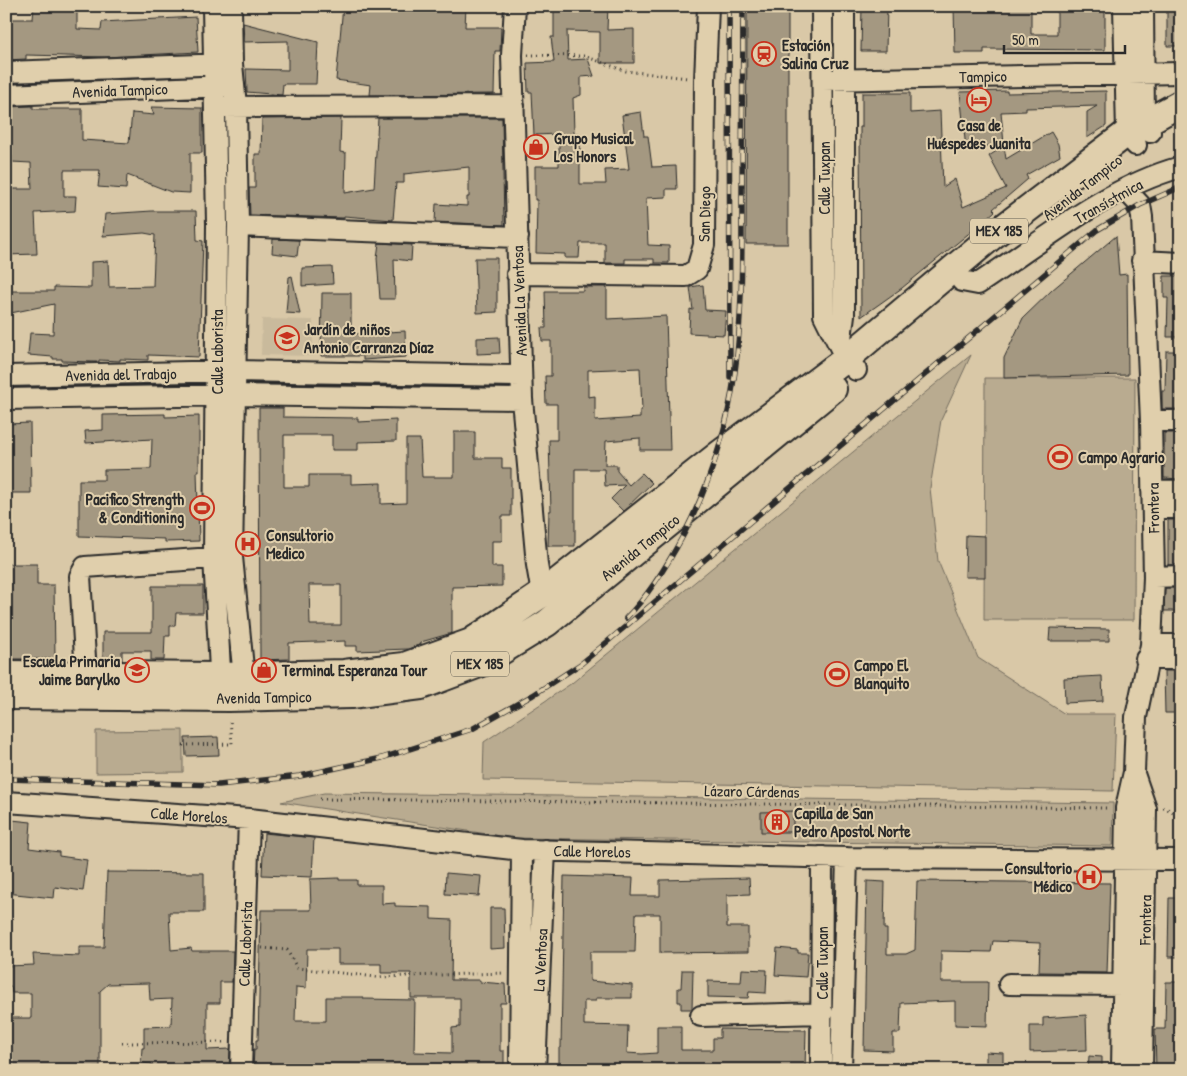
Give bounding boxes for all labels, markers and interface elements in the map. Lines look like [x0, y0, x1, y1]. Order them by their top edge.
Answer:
scale bar [1004, 22, 1126, 54]
text: 50 m [1012, 29, 1039, 50]
place label: Estación Salina Cruz [782, 34, 849, 74]
station icon: Estación Salina Cruz [751, 41, 777, 67]
street label: Tampico [959, 65, 1008, 87]
street label: Avenida Tampico [72, 77, 169, 103]
hotel icon: Casa de Huéspedes Juanita [966, 87, 992, 113]
place label: Casa de Huéspedes Juanita [927, 114, 1031, 155]
place label: Grupo Musical Los Honors [554, 127, 634, 167]
shop icon: Grupo Musical Los Honors [523, 134, 549, 160]
street label: Calle Tuxpan [813, 141, 835, 215]
street label: Avenida Tampico [1038, 149, 1127, 225]
street label: Transístmica [1070, 173, 1146, 229]
street label: San Diego [693, 185, 715, 242]
road number: MEX 185 [970, 218, 1028, 244]
street label: Avenida La Ventosa [506, 245, 532, 357]
street label: Calle Laborista [206, 310, 228, 394]
place label: Jardín de niños Antonio Carranza Díaz [304, 318, 434, 358]
school or university icon: Jardín de niños Antonio Carranza Díaz [274, 325, 300, 351]
street label: Avenida del Trabajo [65, 362, 177, 386]
sports icon: Campo Agrario [1047, 444, 1073, 470]
place label: Campo Agrario [1078, 446, 1165, 469]
street label: Frontera [1142, 483, 1164, 534]
place label: Pacifico Strength & Conditioning [86, 488, 184, 529]
sports icon: Pacifico Strength & Conditioning [189, 495, 215, 521]
street label: Avenida Tampico [596, 508, 684, 586]
place label: Consultorio Medico [266, 524, 334, 564]
hospital icon: Consultorio Medico [235, 531, 261, 557]
place label: Escuela Primaria Jaime Barylko [23, 650, 121, 691]
road number: MEX 185 [451, 652, 509, 676]
place label: Campo El Blanquito [854, 654, 910, 695]
school or university icon: Escuela Primaria Jaime Barylko [124, 657, 150, 683]
shop icon: Terminal Esperanza Tour [251, 657, 277, 683]
place label: Terminal Esperanza Tour [281, 659, 428, 682]
sports icon: Campo El Blanquito [824, 661, 850, 687]
street label: Avenida Tampico [216, 685, 312, 709]
street label: Lázaro Cárdenas [704, 779, 800, 803]
street label: Calle Morelos [150, 801, 228, 829]
place label: Capilla de San Pedro Apostol Norte [794, 802, 911, 843]
building icon: Capilla de San Pedro Apostol Norte [764, 809, 790, 835]
street label: Calle Morelos [553, 839, 631, 863]
place label: Consultorio Médico [1005, 857, 1073, 897]
hospital icon: Consultorio Médico [1076, 864, 1102, 890]
street label: Frontera [1134, 895, 1156, 946]
street label: Calle Laborista [233, 901, 257, 987]
street label: Calle Tuxpan [811, 926, 833, 1000]
street label: La Ventosa [527, 928, 553, 992]

